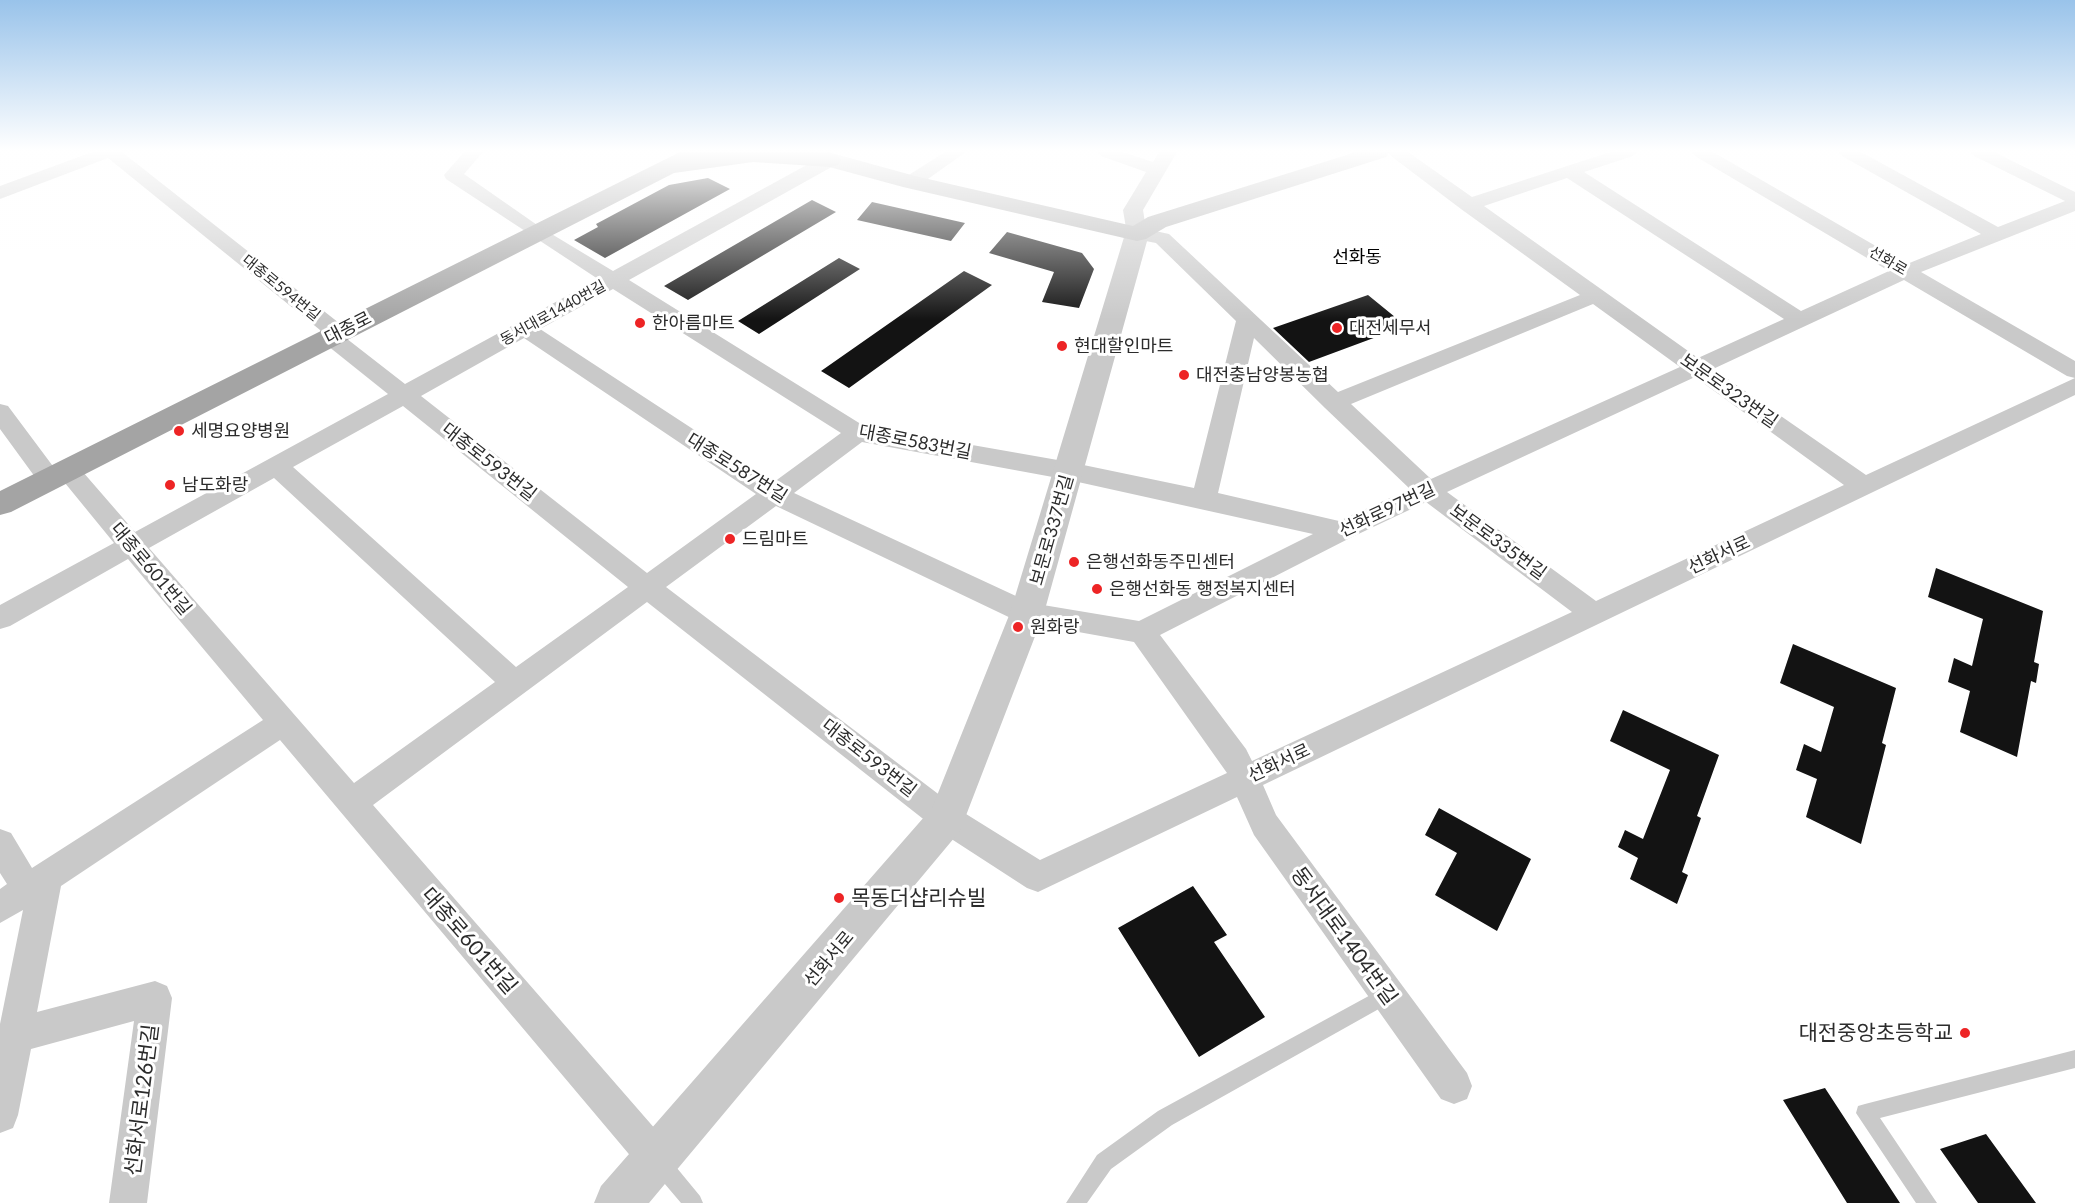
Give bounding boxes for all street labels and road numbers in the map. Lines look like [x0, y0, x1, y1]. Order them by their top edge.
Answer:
street label: 선화로 [1866, 243, 1910, 279]
street label: 대종로594번길 [238, 251, 324, 325]
street label: 동서대로1440번길 [497, 277, 609, 349]
street label: 대종로 [321, 307, 375, 349]
street label: 보문로323번길 [1676, 349, 1782, 433]
street label: 대종로593번길 [437, 418, 541, 506]
street label: 대종로583번길 [857, 421, 973, 463]
street label: 대종로587번길 [683, 429, 791, 507]
street label: 보문로337번길 [1026, 472, 1078, 588]
street label: 선화로97번길 [1335, 478, 1439, 542]
street label: 보문로335번길 [1445, 500, 1551, 584]
street label: 대종로601번길 [106, 518, 196, 620]
street label: 선화서로 [1684, 531, 1754, 579]
street label: 대종로593번길 [817, 714, 921, 802]
street label: 선화서로 [1244, 739, 1314, 787]
street label: 동서대로1404번길 [1285, 862, 1403, 1010]
street label: 대종로601번길 [416, 882, 522, 1000]
street label: 선화서로 [799, 927, 859, 991]
street label: 선화서로126번길 [120, 1023, 164, 1177]

